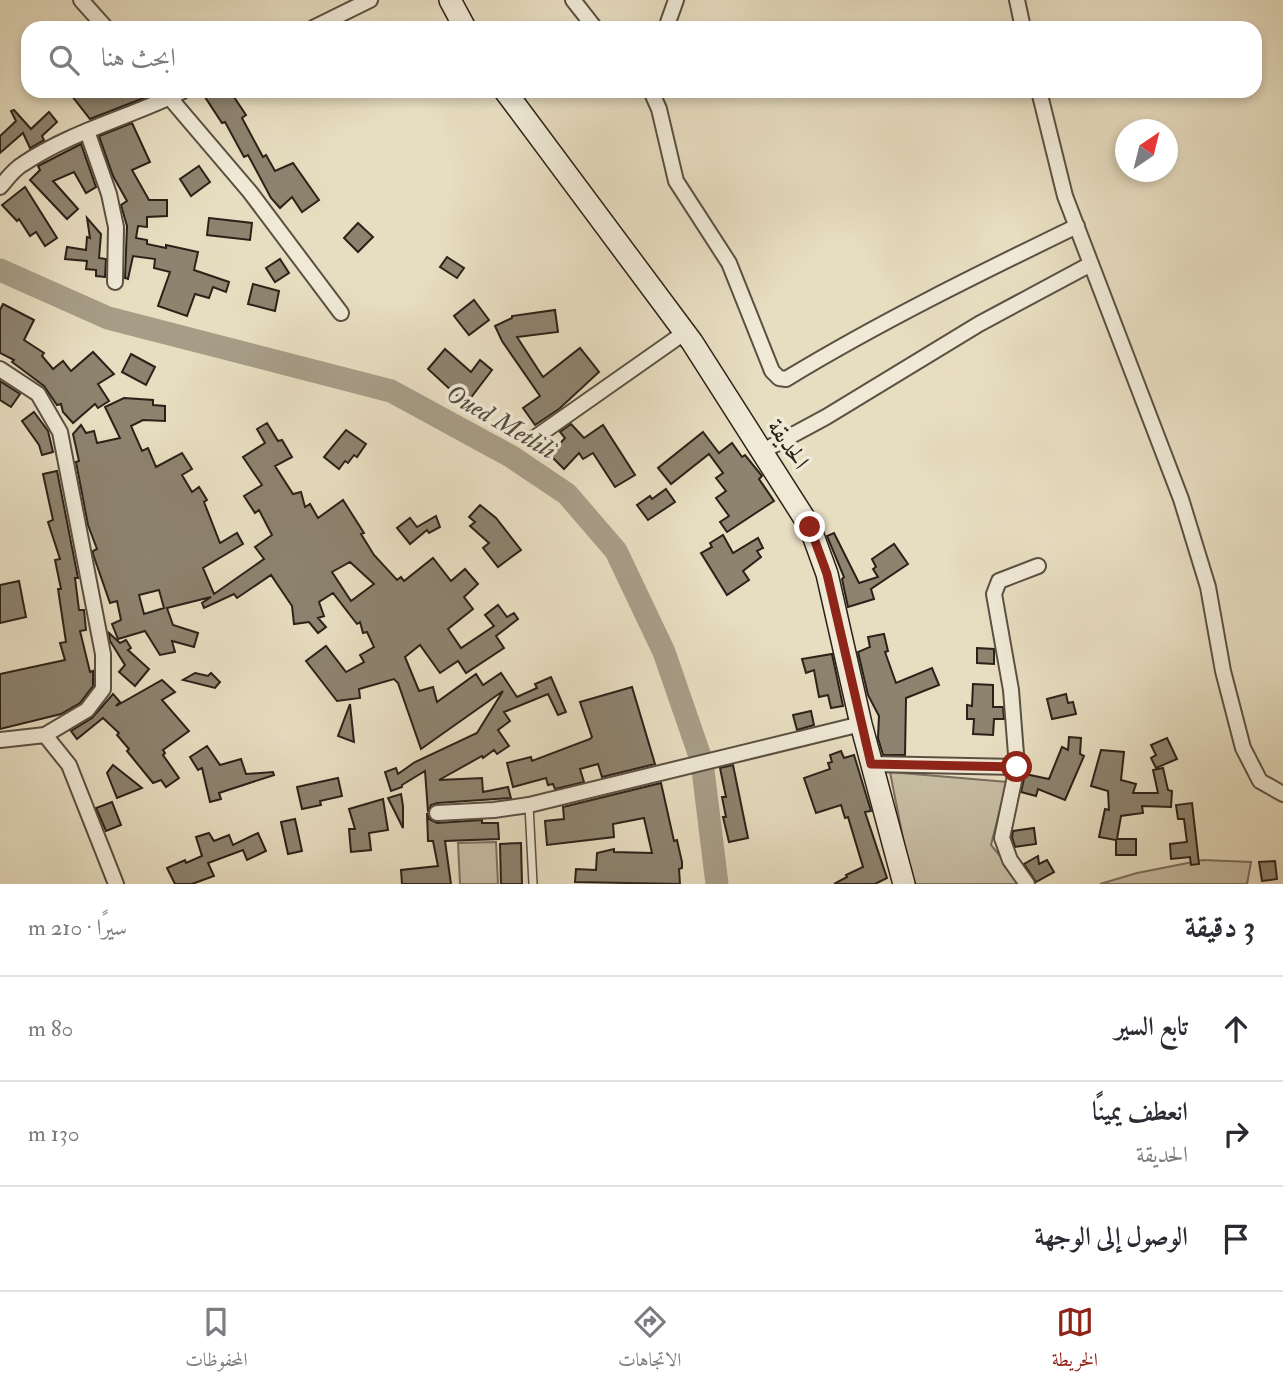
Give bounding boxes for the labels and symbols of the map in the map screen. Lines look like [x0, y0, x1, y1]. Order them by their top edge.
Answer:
north arrow [1115, 119, 1178, 182]
water label: Oued Metlili [440, 378, 562, 466]
street label: الحديقة [760, 413, 816, 475]
route end [794, 511, 825, 542]
route start [1001, 751, 1032, 782]

